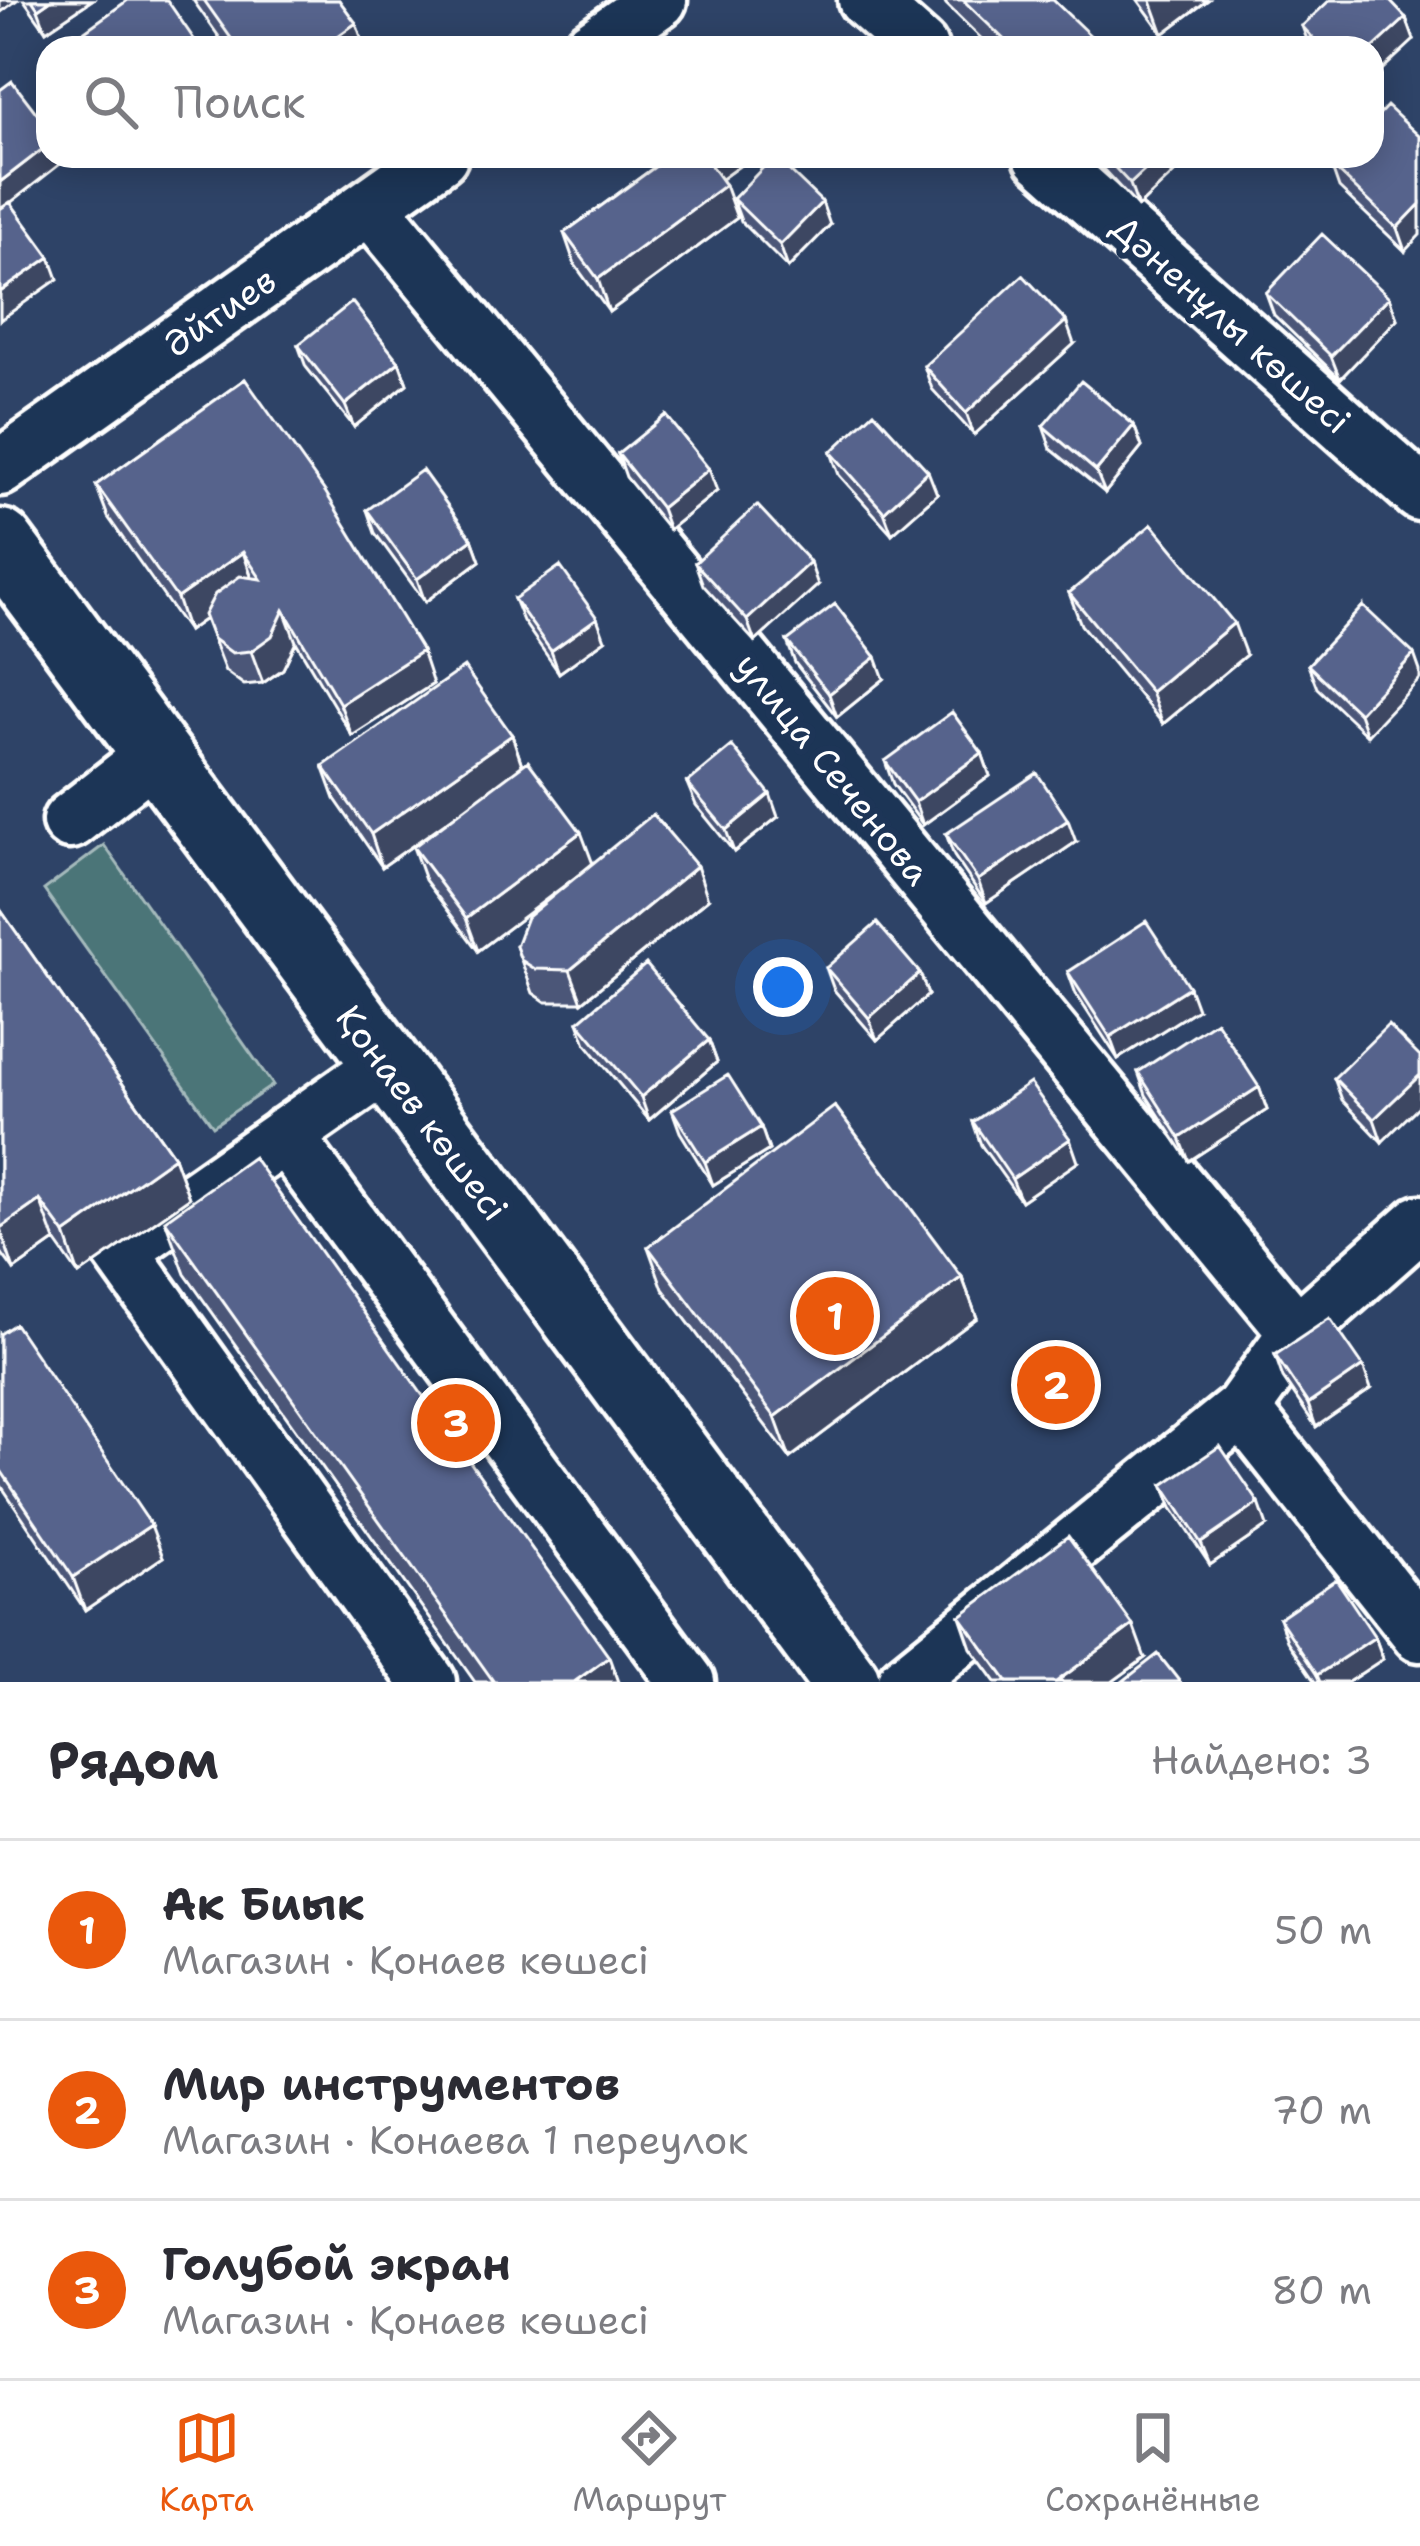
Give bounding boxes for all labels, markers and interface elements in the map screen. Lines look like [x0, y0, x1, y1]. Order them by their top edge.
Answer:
search box [36, 36, 1384, 168]
icon: search [78, 69, 144, 135]
text: Поиск [174, 72, 305, 132]
street label: Дәненұлы көшесі [1101, 203, 1361, 445]
street label: Әйтиев [154, 256, 286, 368]
street label: улица Сеченова [724, 642, 942, 896]
your location [753, 957, 813, 1017]
street label: Қонаев көшесі [325, 995, 519, 1231]
pin: 1 [796, 1271, 874, 1361]
pin: 2 [1017, 1340, 1095, 1430]
pin: 3 [417, 1378, 495, 1468]
text: Рядом [48, 1726, 219, 1794]
text: Найдено: 3 [1151, 1734, 1372, 1786]
text: Ак Биык [162, 1874, 365, 1934]
text: 1 [78, 1904, 96, 1956]
text: 50 m [1274, 1904, 1372, 1956]
text: Магазин · Қонаев көшесі [162, 1934, 649, 1986]
text: Мир инструментов [162, 2054, 620, 2114]
text: 2 [73, 2084, 101, 2136]
text: 70 m [1271, 2084, 1372, 2136]
text: Магазин · Конаева 1 переулок [162, 2114, 748, 2166]
text: Голубой экран [162, 2234, 511, 2294]
text: 3 [73, 2264, 101, 2316]
text: 80 m [1271, 2264, 1372, 2316]
text: Магазин · Қонаев көшесі [162, 2294, 649, 2346]
tab: Карта [159, 2405, 254, 2522]
tab: Маршрут [572, 2405, 726, 2522]
tab: Сохранённые [1045, 2405, 1261, 2522]

